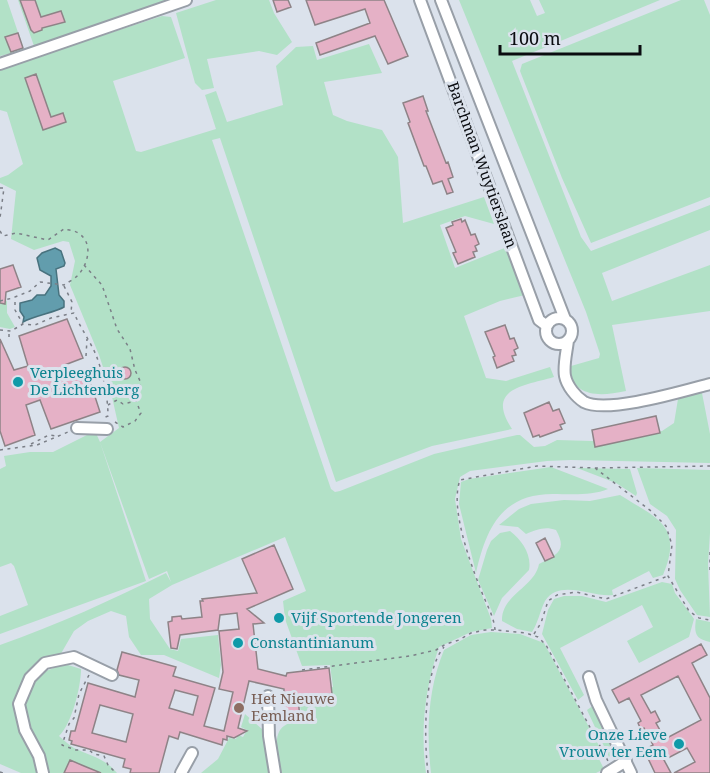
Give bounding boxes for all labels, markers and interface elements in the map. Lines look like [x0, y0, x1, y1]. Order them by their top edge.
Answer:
scale bar [500, 18, 640, 56]
text: 100 m [509, 26, 561, 50]
street label: Barchman Wuytierslaan [444, 79, 522, 251]
place label: Verpleeghuis De Lichtenberg [30, 362, 139, 399]
marker: Verpleeghuis De Lichtenberg [11, 375, 25, 389]
place label: Vijf Sportende Jongeren [291, 607, 462, 627]
marker: Vijf Sportende Jongeren [272, 611, 286, 625]
place label: Constantinianum [250, 632, 374, 652]
marker: Constantinianum [231, 636, 245, 650]
place label: Het Nieuwe Eemland [251, 688, 335, 725]
marker: Het Nieuwe Eemland [232, 701, 246, 715]
place label: Onze Lieve Vrouw ter Eem [559, 724, 667, 761]
marker: Onze Lieve Vrouw ter Eem [672, 737, 686, 751]

